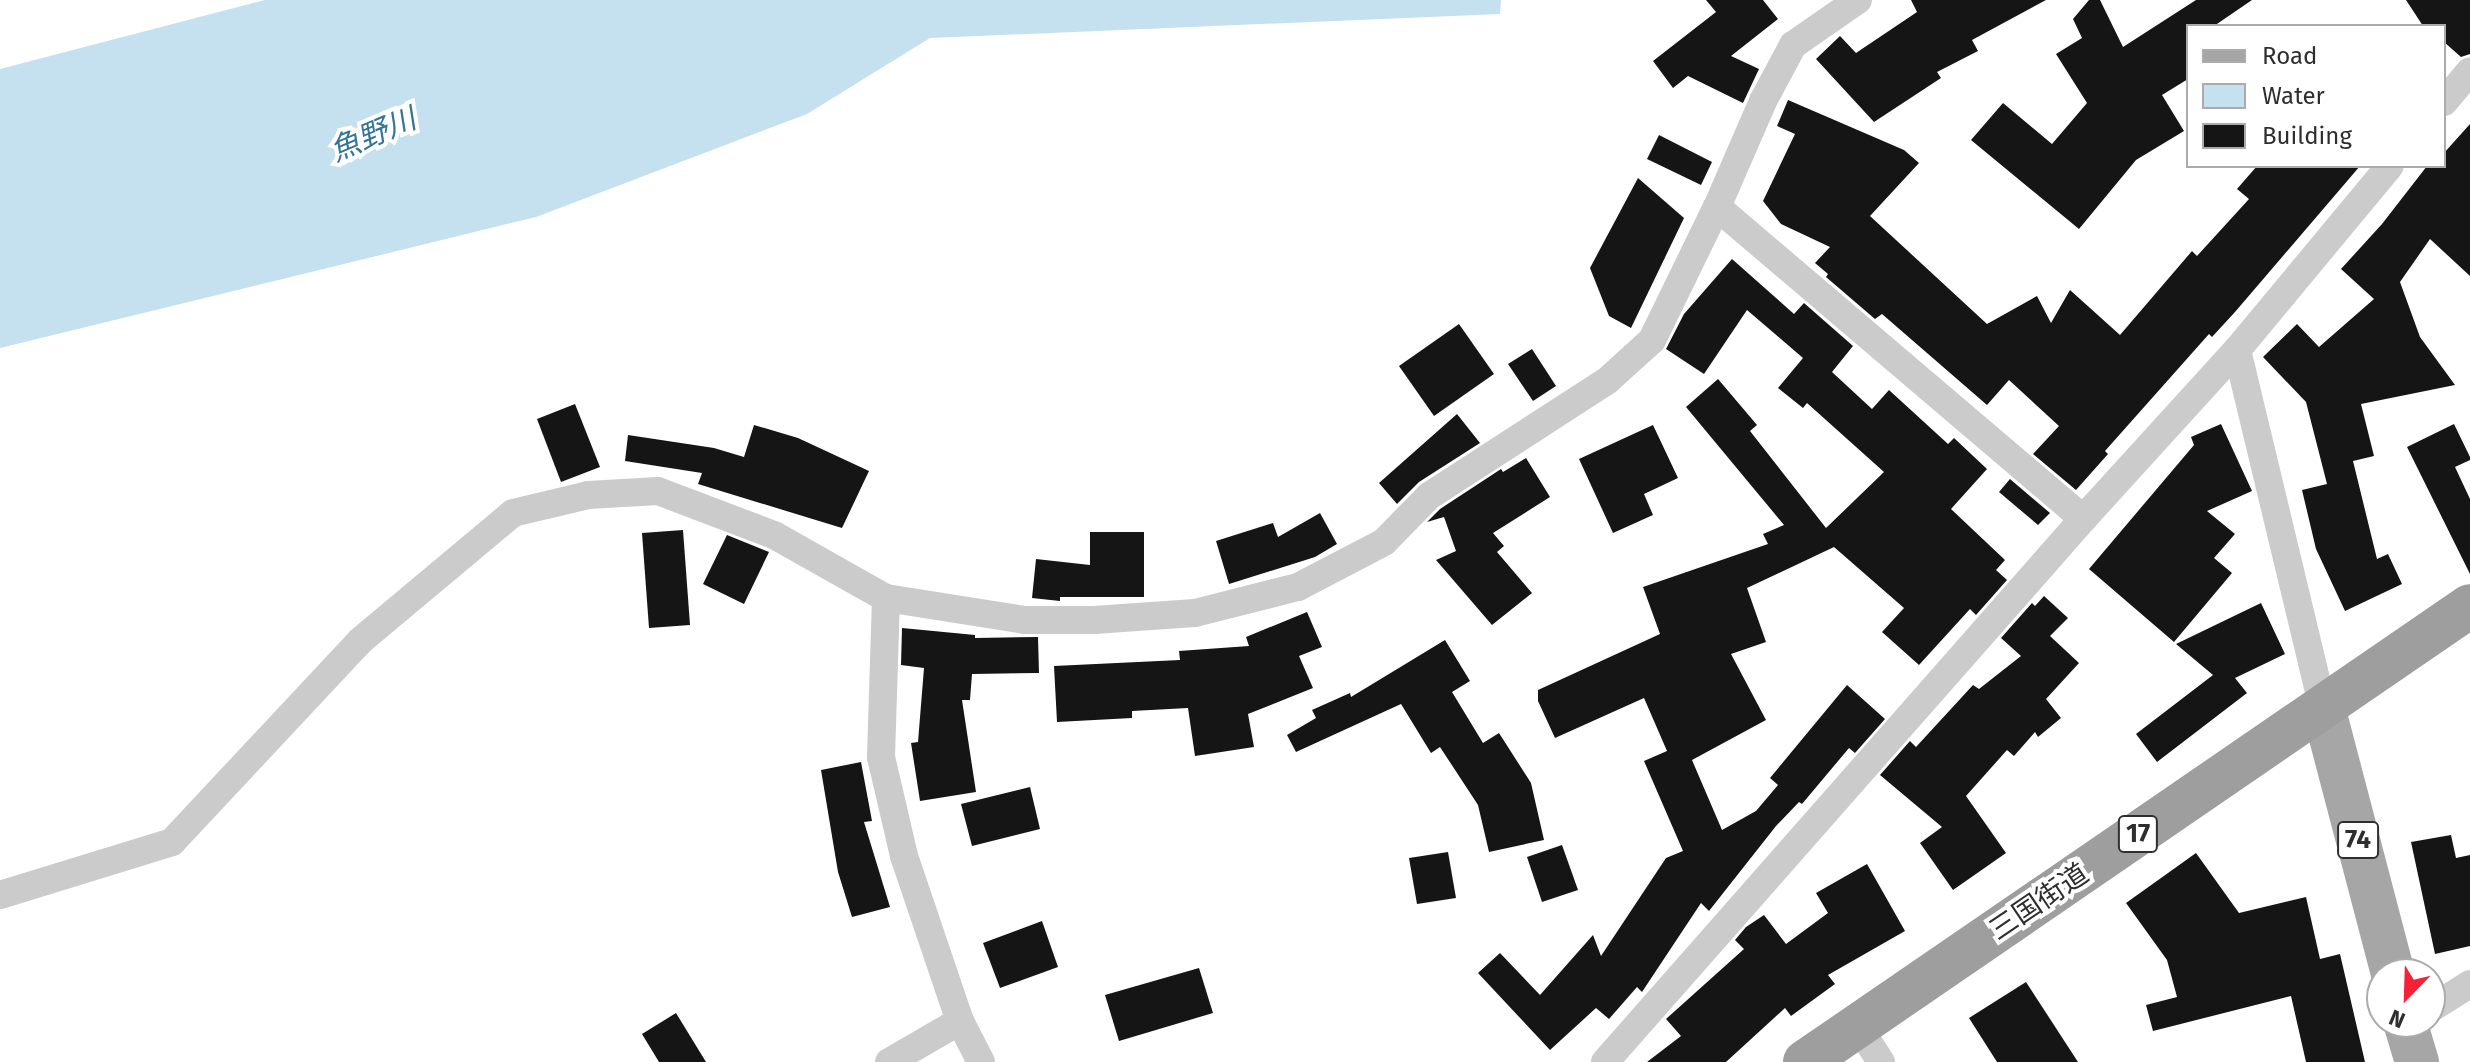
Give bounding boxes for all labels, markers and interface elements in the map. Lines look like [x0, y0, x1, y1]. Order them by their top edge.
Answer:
legend [2186, 24, 2446, 168]
text: Road [2262, 42, 2317, 70]
text: Water [2262, 82, 2325, 110]
water label: 魚野川 [325, 101, 421, 169]
text: Building [2262, 122, 2352, 150]
road number: 17 [2116, 812, 2160, 856]
road number: 74 [2336, 818, 2380, 862]
street label: 三国街道 [1983, 857, 2095, 947]
north arrow [2366, 958, 2446, 1038]
text: N [2385, 1003, 2409, 1034]

